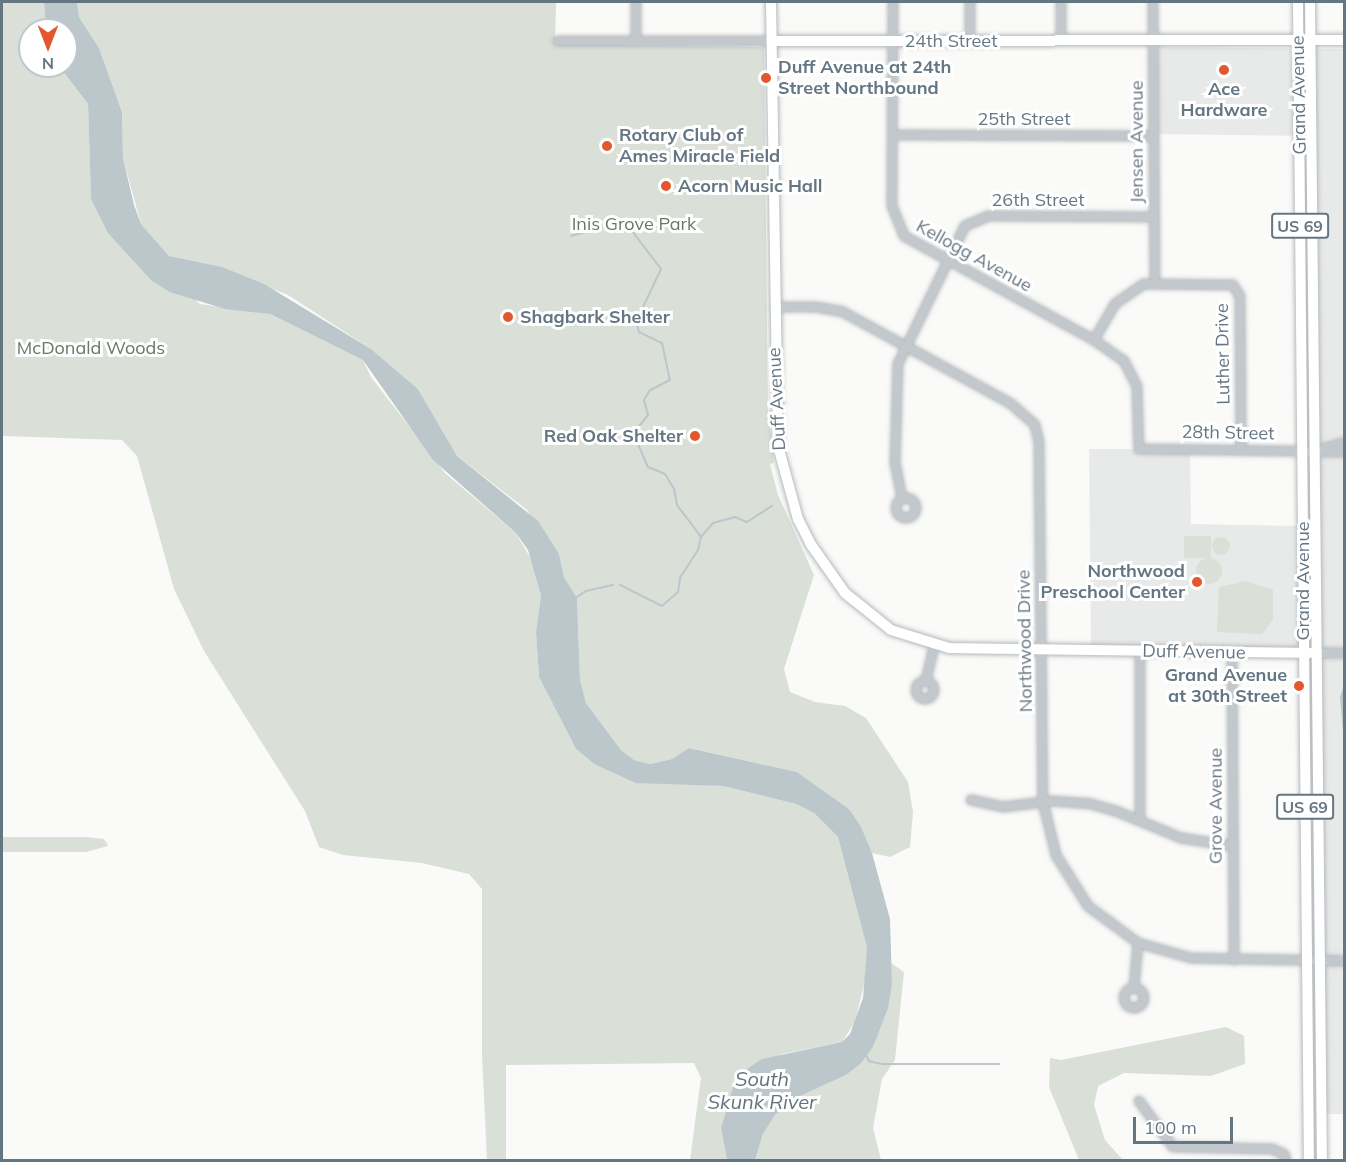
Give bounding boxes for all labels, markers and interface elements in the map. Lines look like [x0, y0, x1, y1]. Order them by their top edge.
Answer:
north arrow [18, 18, 78, 78]
street label: 24th Street [905, 30, 997, 52]
street label: Grand Avenue [1287, 35, 1311, 155]
text: N [42, 54, 54, 74]
place label: Duff Avenue at 24th Street Northbound [778, 57, 951, 100]
marker: Ace Hardware [1217, 63, 1231, 77]
marker: Duff Avenue at 24th Street Northbound [759, 71, 773, 85]
place label: Ace Hardware [1181, 79, 1267, 122]
street label: Jensen Avenue [1126, 81, 1148, 203]
street label: 25th Street [978, 108, 1070, 130]
place label: Rotary Club of Ames Miracle Field [619, 125, 780, 168]
marker: Rotary Club of Ames Miracle Field [600, 139, 614, 153]
place label: Acorn Music Hall [678, 175, 822, 197]
marker: Acorn Music Hall [659, 179, 673, 193]
street label: 26th Street [992, 189, 1084, 211]
park label: Inis Grove Park [572, 213, 696, 235]
road number: US 69 [1270, 213, 1330, 239]
street label: Kellogg Avenue [912, 215, 1036, 297]
street label: Luther Drive [1211, 303, 1235, 405]
place label: Shagbark Shelter [520, 306, 670, 328]
marker: Shagbark Shelter [501, 310, 515, 324]
park label: McDonald Woods [17, 337, 165, 359]
street label: Duff Avenue [764, 347, 790, 451]
street label: 28th Street [1181, 421, 1275, 445]
place label: Red Oak Shelter [544, 425, 683, 447]
marker: Red Oak Shelter [688, 429, 702, 443]
street label: Grand Avenue [1292, 521, 1314, 641]
place label: Northwood Preschool Center [1040, 561, 1185, 604]
street label: Northwood Drive [1013, 570, 1037, 712]
marker: Northwood Preschool Center [1190, 575, 1204, 589]
street label: Duff Avenue [1142, 640, 1246, 664]
place label: Grand Avenue at 30th Street [1165, 665, 1287, 708]
marker: Grand Avenue at 30th Street [1292, 679, 1306, 693]
street label: Grove Avenue [1205, 748, 1227, 864]
road number: US 69 [1275, 794, 1335, 820]
water label: South Skunk River [708, 1067, 816, 1114]
scale bar [1136, 1105, 1236, 1143]
text: 100 m [1144, 1116, 1197, 1139]

